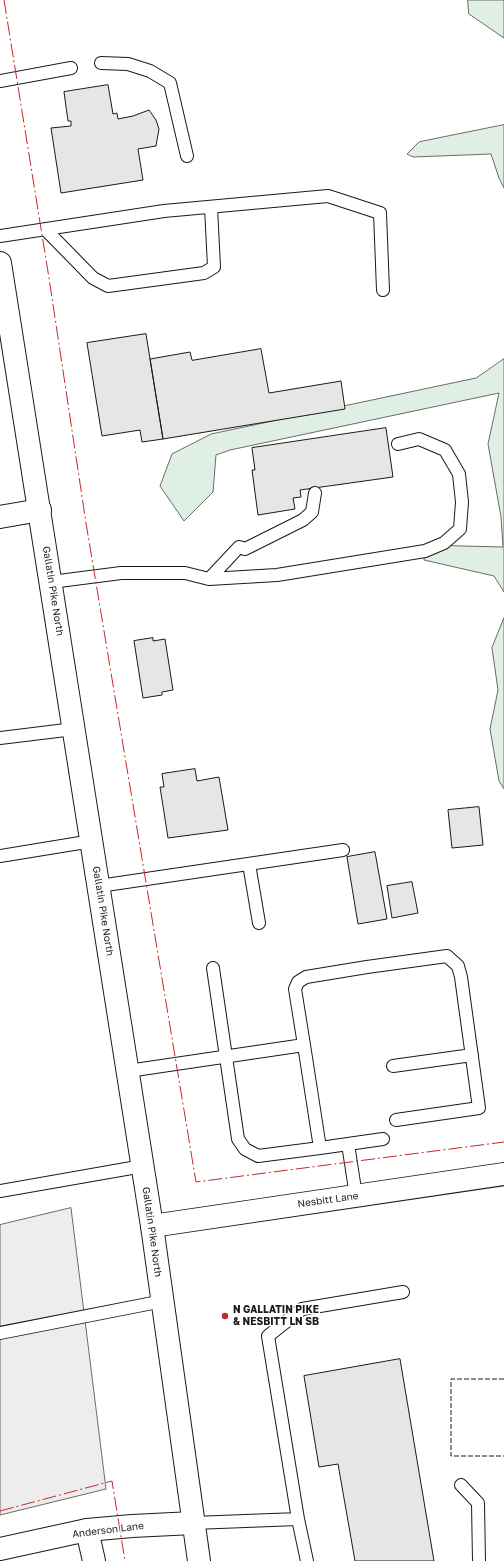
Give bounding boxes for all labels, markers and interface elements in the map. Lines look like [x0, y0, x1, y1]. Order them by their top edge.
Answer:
street label: Gallatin Pike North [40, 545, 66, 637]
street label: Gallatin Pike North [90, 865, 116, 957]
street label: Gallatin Pike North [140, 1186, 164, 1278]
street label: Nesbitt Lane [297, 1190, 359, 1210]
place label: N GALLATIN PIKE & NESBITT LN SB [233, 1304, 319, 1328]
marker: N GALLATIN PIKE & NESBITT LN SB [220, 1311, 230, 1321]
street label: Anderson Lane [72, 1520, 144, 1540]

